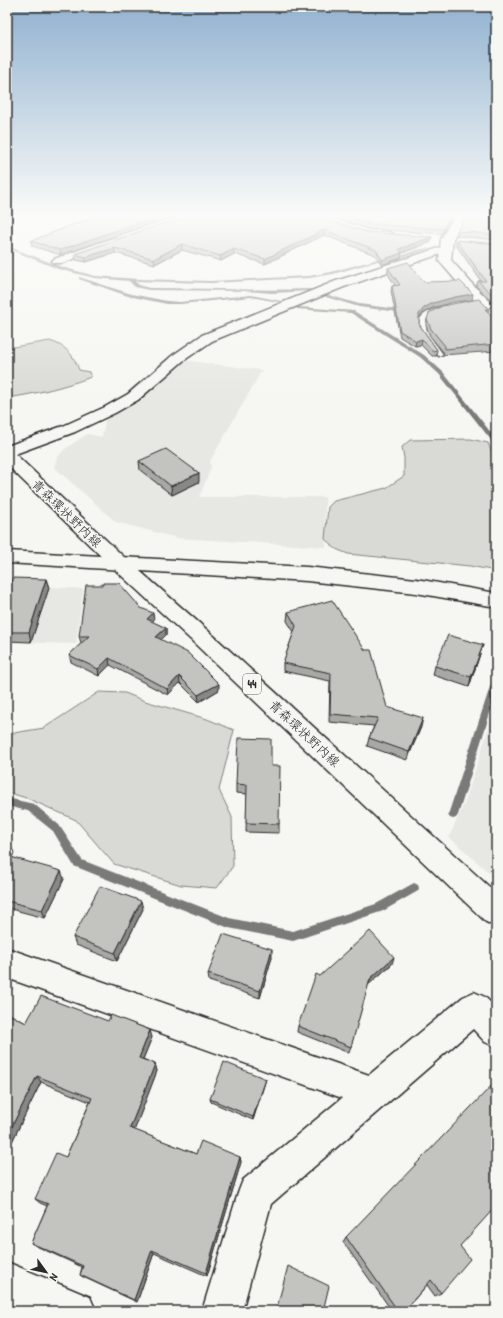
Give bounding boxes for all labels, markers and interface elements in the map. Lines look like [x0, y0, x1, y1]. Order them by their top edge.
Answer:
street label: 青森環状野内線 [28, 475, 107, 552]
road number: 44 [243, 674, 261, 694]
street label: 青森環状野内線 [266, 695, 345, 771]
north arrow [26, 1252, 66, 1292]
text: N [47, 1271, 62, 1284]

